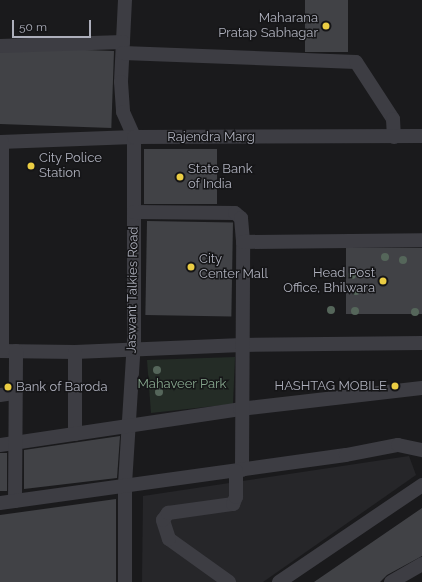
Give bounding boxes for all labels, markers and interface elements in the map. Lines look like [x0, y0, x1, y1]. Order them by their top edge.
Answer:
place label: Maharana Pratap Sabhagar [218, 11, 318, 42]
scale bar [14, 12, 93, 38]
text: 50 m [19, 20, 47, 34]
marker: Maharana Pratap Sabhagar [321, 21, 331, 31]
street label: Rajendra Marg [167, 129, 255, 145]
place label: City Police Station [39, 151, 102, 182]
marker: City Police Station [26, 161, 36, 171]
place label: State Bank of India [188, 162, 253, 193]
marker: State Bank of India [175, 172, 185, 182]
street label: Jaswant Talkies Road [124, 226, 142, 354]
place label: City Center Mall [199, 252, 268, 283]
marker: City Center Mall [186, 262, 196, 272]
place label: Head Post Office, Bhilwara [283, 266, 375, 297]
marker: Head Post Office, Bhilwara [378, 276, 388, 286]
park label: Mahaveer Park [137, 376, 227, 392]
place label: HASHTAG MOBILE [275, 378, 387, 394]
place label: Bank of Baroda [16, 379, 108, 395]
marker: HASHTAG MOBILE [390, 381, 400, 391]
marker: Bank of Baroda [3, 382, 13, 392]

